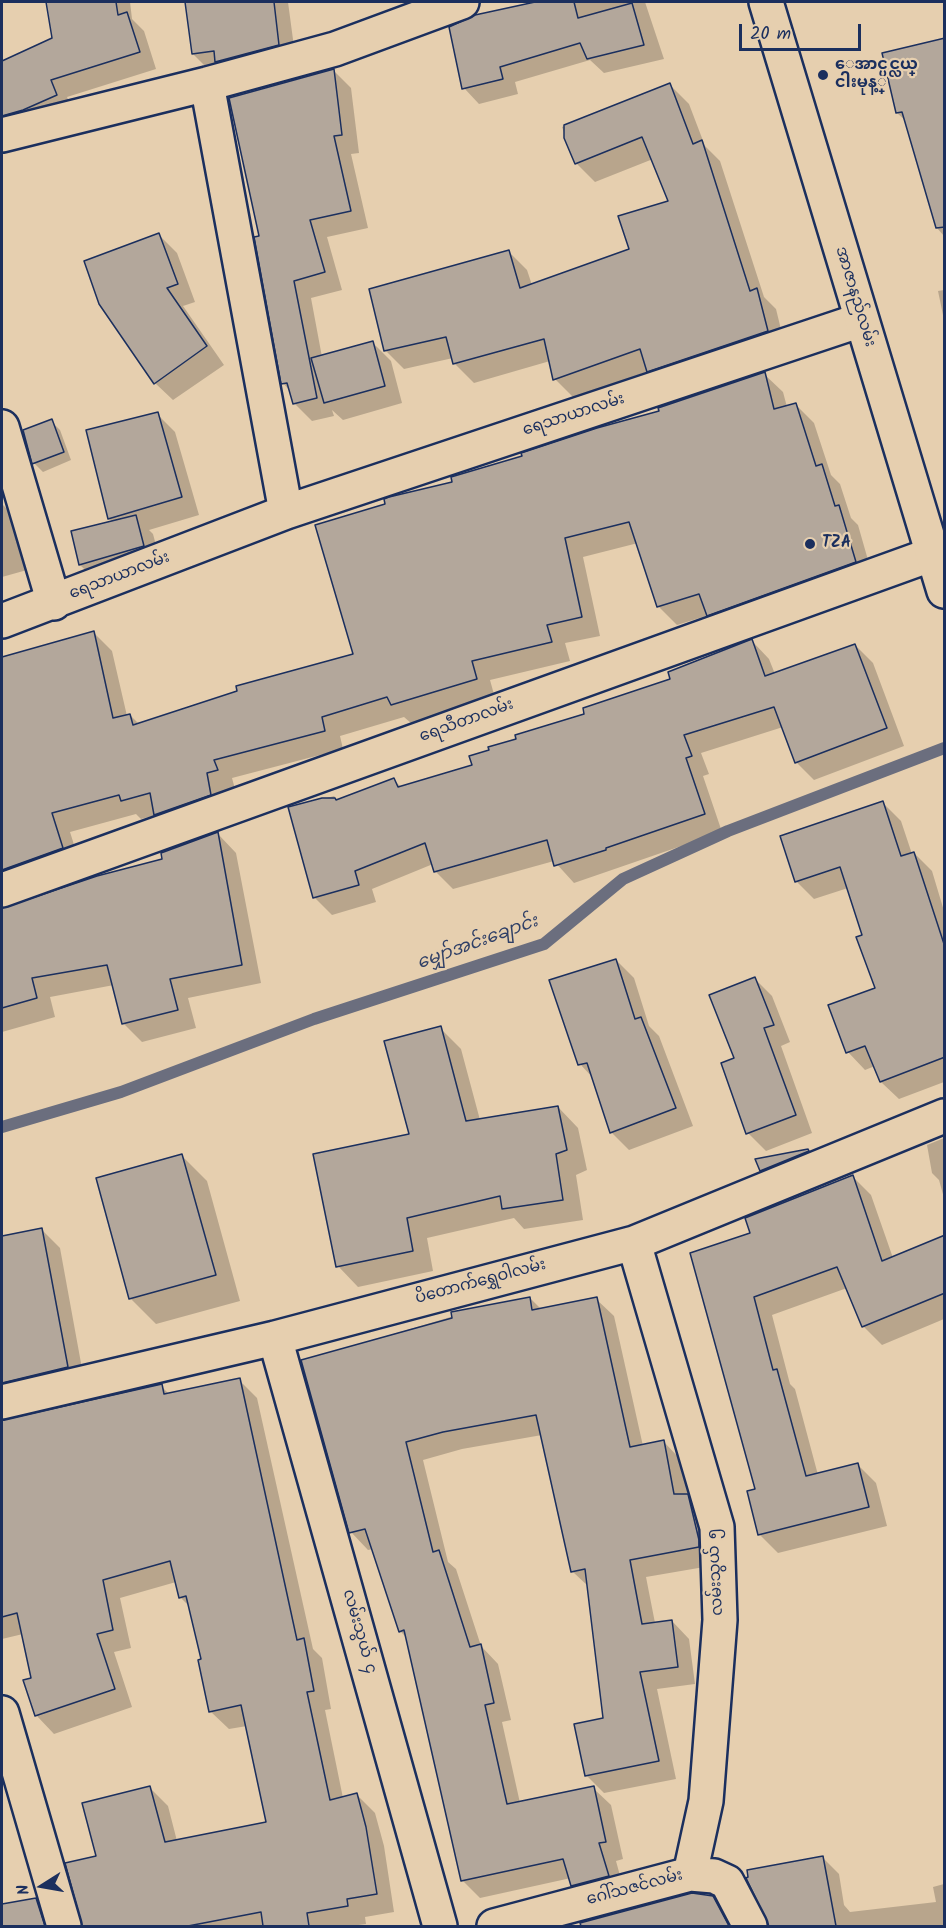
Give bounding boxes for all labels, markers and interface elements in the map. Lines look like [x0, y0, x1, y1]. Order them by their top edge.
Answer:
scale bar [742, 12, 864, 50]
text: 20 m [750, 20, 791, 49]
place label: ေအာင္ပင္လယ္ ငါးမုန့္ [835, 56, 918, 94]
marker: ေအာင္ပင္လယ္ ငါးမုန့္ [816, 68, 830, 82]
street label: အာဇာနည်လမ်း [830, 245, 878, 349]
street label: ရေသာယာလမ်း [521, 391, 627, 441]
place label: TZA [822, 534, 851, 554]
marker: TZA [803, 537, 817, 551]
street label: ရေသာယာလမ်း [67, 549, 173, 605]
street label: ရေသီတာလမ်း [417, 696, 517, 748]
water label: မျှော်အင်းချောင်း [414, 912, 542, 976]
street label: ပိတောက်ရွှေဝါလမ်း [414, 1256, 548, 1310]
street label: လမ်းသွယ် ၅ [705, 1528, 729, 1616]
street label: လမ်းသွယ် ၄ [337, 1588, 379, 1676]
north arrow [12, 1856, 72, 1916]
street label: ဂေါ်သဇင်လမ်း [585, 1867, 685, 1911]
text: N [11, 1882, 37, 1897]

